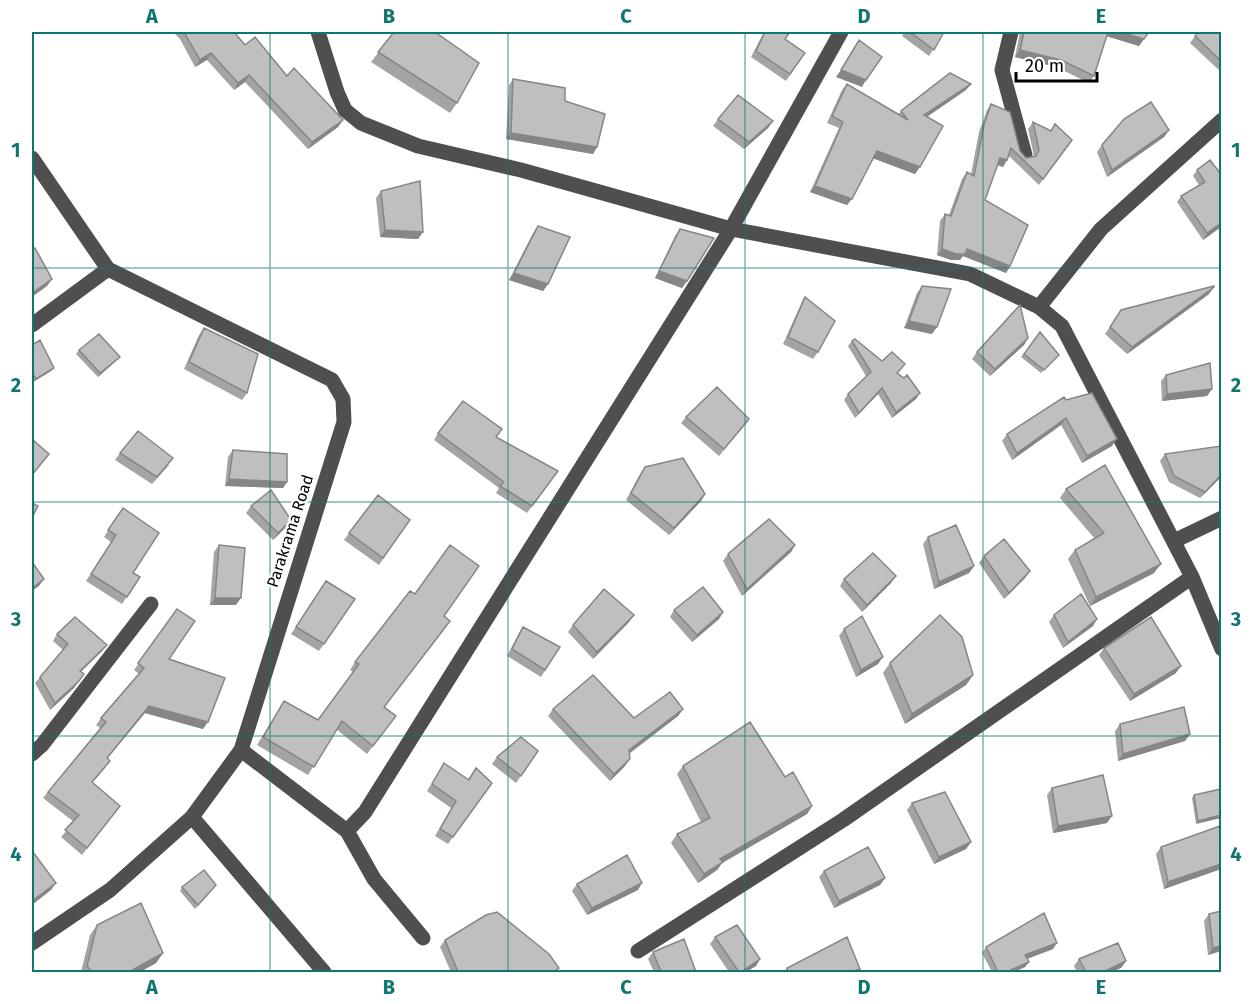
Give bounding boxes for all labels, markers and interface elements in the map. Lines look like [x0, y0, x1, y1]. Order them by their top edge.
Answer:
text: A [145, 4, 159, 28]
text: B [383, 4, 395, 28]
text: C [620, 4, 632, 28]
text: D [857, 4, 871, 28]
text: E [1096, 4, 1106, 28]
scale bar [1016, 45, 1097, 83]
text: 20 m [1025, 55, 1064, 77]
text: 1 [11, 138, 21, 162]
text: 1 [1231, 138, 1241, 162]
text: 2 [11, 373, 21, 397]
text: 2 [1231, 373, 1241, 397]
street label: Parakrama Road [263, 472, 317, 590]
text: 3 [10, 607, 21, 631]
text: 3 [1230, 607, 1241, 631]
text: 4 [10, 842, 22, 866]
text: 4 [1230, 842, 1242, 866]
text: A [145, 975, 159, 999]
text: B [383, 975, 395, 999]
text: C [620, 975, 632, 999]
text: D [857, 975, 871, 999]
text: E [1096, 975, 1106, 999]

